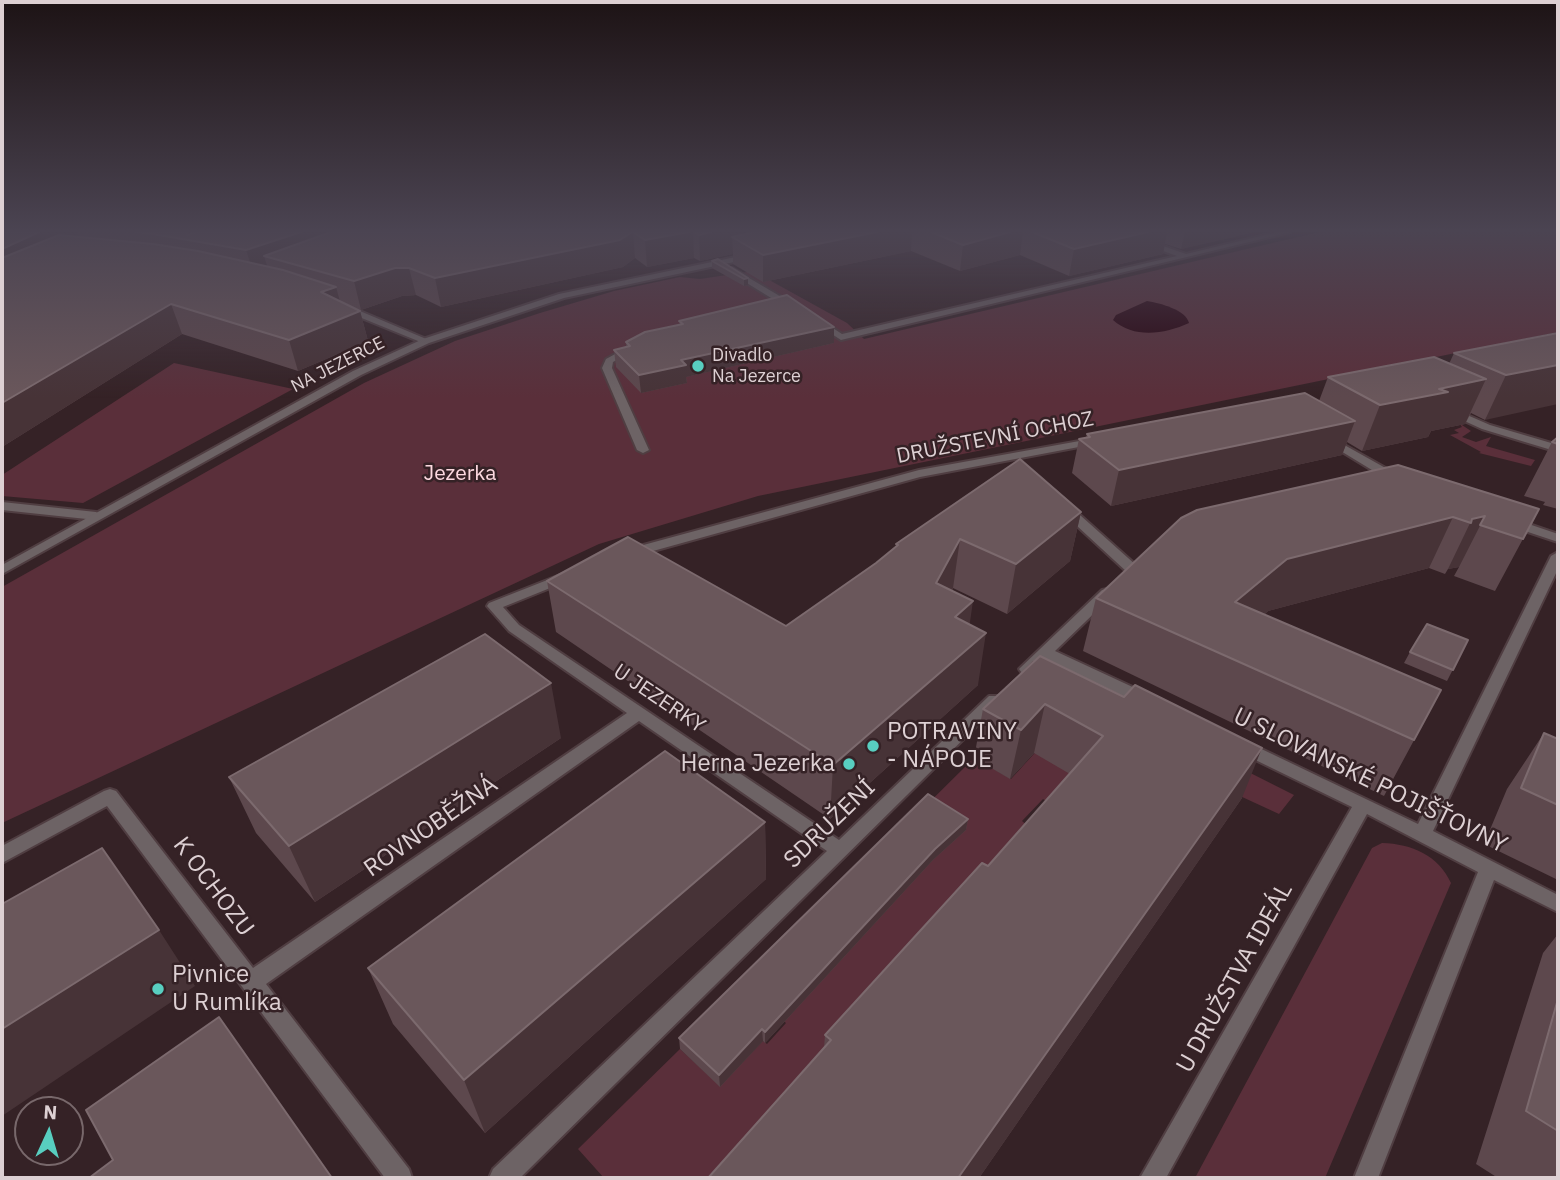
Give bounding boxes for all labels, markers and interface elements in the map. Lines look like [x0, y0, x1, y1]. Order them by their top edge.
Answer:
street label: NA JEZERCE [288, 332, 388, 398]
place label: Divadlo Na Jezerce [712, 345, 801, 388]
marker: Divadlo Na Jezerce [690, 358, 706, 374]
street label: DRUŽSTEVNÍ OCHOZ [894, 407, 1096, 469]
park label: Jezerka [423, 461, 497, 487]
street label: U JEZERKY [608, 659, 710, 739]
street label: U SLOVANSKÉ POJIŠŤOVNY [1228, 702, 1512, 860]
place label: POTRAVINY - NÁPOJE [887, 718, 1017, 774]
marker: POTRAVINY - NÁPOJE [865, 738, 881, 754]
place label: Herna Jezerka [680, 750, 835, 778]
marker: Herna Jezerka [841, 756, 857, 772]
street label: ROVNOBĚŽNÁ [359, 770, 503, 884]
street label: SDRUŽENÍ [778, 773, 882, 875]
street label: K OCHOZU [166, 832, 260, 942]
street label: U DRUŽSTVA IDEÁL [1171, 878, 1299, 1078]
place label: Pivnice U Rumlíka [172, 961, 282, 1017]
marker: Pivnice U Rumlíka [150, 981, 166, 997]
north arrow [14, 1096, 84, 1166]
text: N [43, 1100, 58, 1124]

